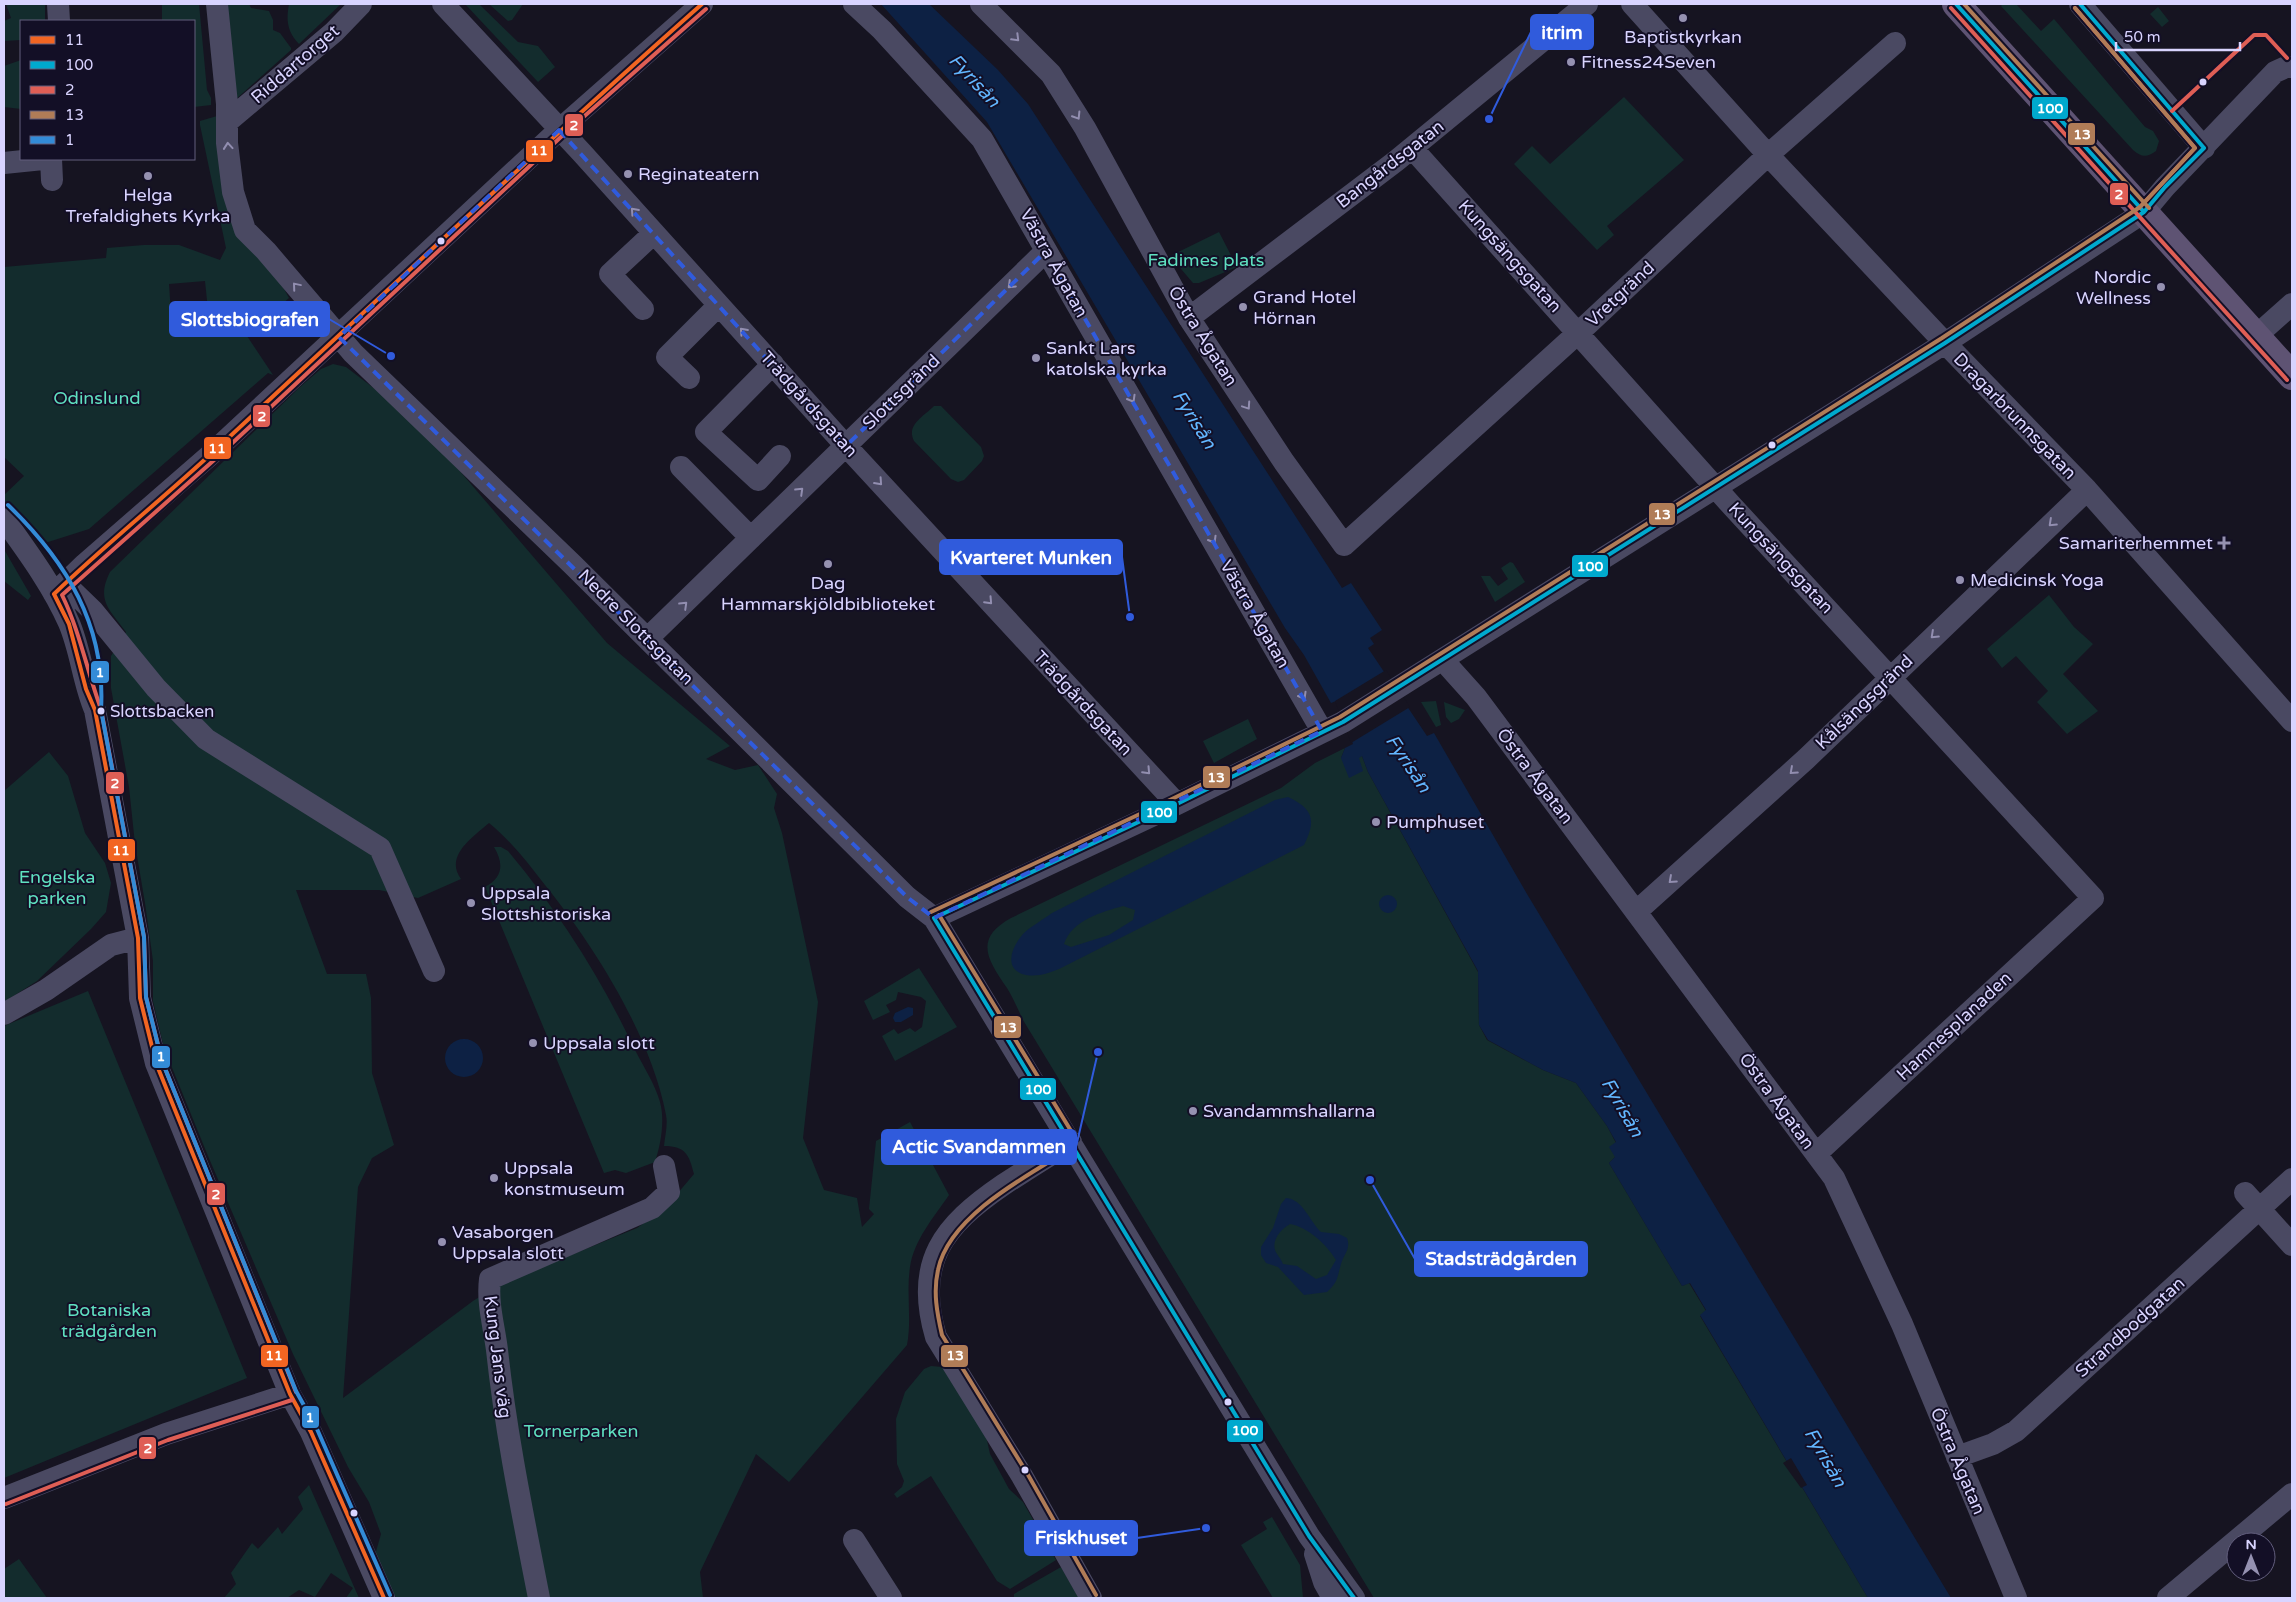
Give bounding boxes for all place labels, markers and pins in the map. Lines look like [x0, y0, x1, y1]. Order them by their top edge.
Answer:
marker: Baptistkyrkan [1677, 12, 1689, 24]
callout: itrim [1531, 15, 1593, 49]
place label: Baptistkyrkan [1624, 26, 1742, 48]
place label: Fitness24Seven [1581, 51, 1716, 73]
marker: Fitness24Seven [1565, 56, 1577, 68]
unlabelled marker [2198, 77, 2208, 87]
place label: Reginateatern [638, 163, 759, 185]
marker: Reginateatern [622, 168, 634, 180]
marker: Helga Trefaldighets Kyrka [142, 170, 154, 182]
place label: Helga Trefaldighets Kyrka [66, 184, 230, 227]
unlabelled marker [436, 236, 446, 246]
place label: Nordic Wellness [2076, 266, 2151, 309]
marker: Nordic Wellness [2155, 281, 2167, 293]
place label: Grand Hotel Hörnan [1253, 286, 1356, 329]
marker: Grand Hotel Hörnan [1237, 301, 1249, 313]
callout: Slottsbiografen [170, 302, 329, 336]
place label: Sankt Lars katolska kyrka [1046, 337, 1167, 380]
marker: Sankt Lars katolska kyrka [1030, 352, 1042, 364]
unlabelled marker [1767, 440, 1777, 450]
place label: Samariterhemmet [2059, 532, 2213, 554]
marker: Samariterhemmet [2217, 536, 2231, 550]
callout: Kvarteret Munken [940, 540, 1122, 574]
marker: Dag Hammarskjöldbiblioteket [822, 558, 834, 570]
place label: Medicinsk Yoga [1970, 569, 2104, 591]
place label: Dag Hammarskjöldbiblioteket [721, 572, 935, 615]
marker: Medicinsk Yoga [1954, 574, 1966, 586]
place label: Slottsbacken [110, 701, 214, 722]
marker: Slottsbacken [96, 706, 106, 716]
place label: Pumphuset [1386, 811, 1484, 833]
marker: Pumphuset [1370, 816, 1382, 828]
place label: Uppsala Slottshistoriska [481, 882, 611, 925]
marker: Uppsala Slottshistoriska [465, 897, 477, 909]
place label: Uppsala slott [543, 1032, 655, 1054]
marker: Uppsala slott [527, 1037, 539, 1049]
place label: Svandammshallarna [1203, 1100, 1375, 1122]
marker: Svandammshallarna [1187, 1105, 1199, 1117]
callout: Actic Svandammen [882, 1130, 1076, 1164]
place label: Uppsala konstmuseum [504, 1157, 625, 1200]
marker: Uppsala konstmuseum [488, 1172, 500, 1184]
place label: Vasaborgen Uppsala slott [452, 1221, 564, 1264]
marker: Vasaborgen Uppsala slott [436, 1236, 448, 1248]
callout: Stadsträdgården [1415, 1242, 1587, 1276]
unlabelled marker [1223, 1397, 1233, 1407]
unlabelled marker [1020, 1465, 1030, 1475]
unlabelled marker [349, 1508, 359, 1518]
callout: Friskhuset [1025, 1521, 1137, 1555]

